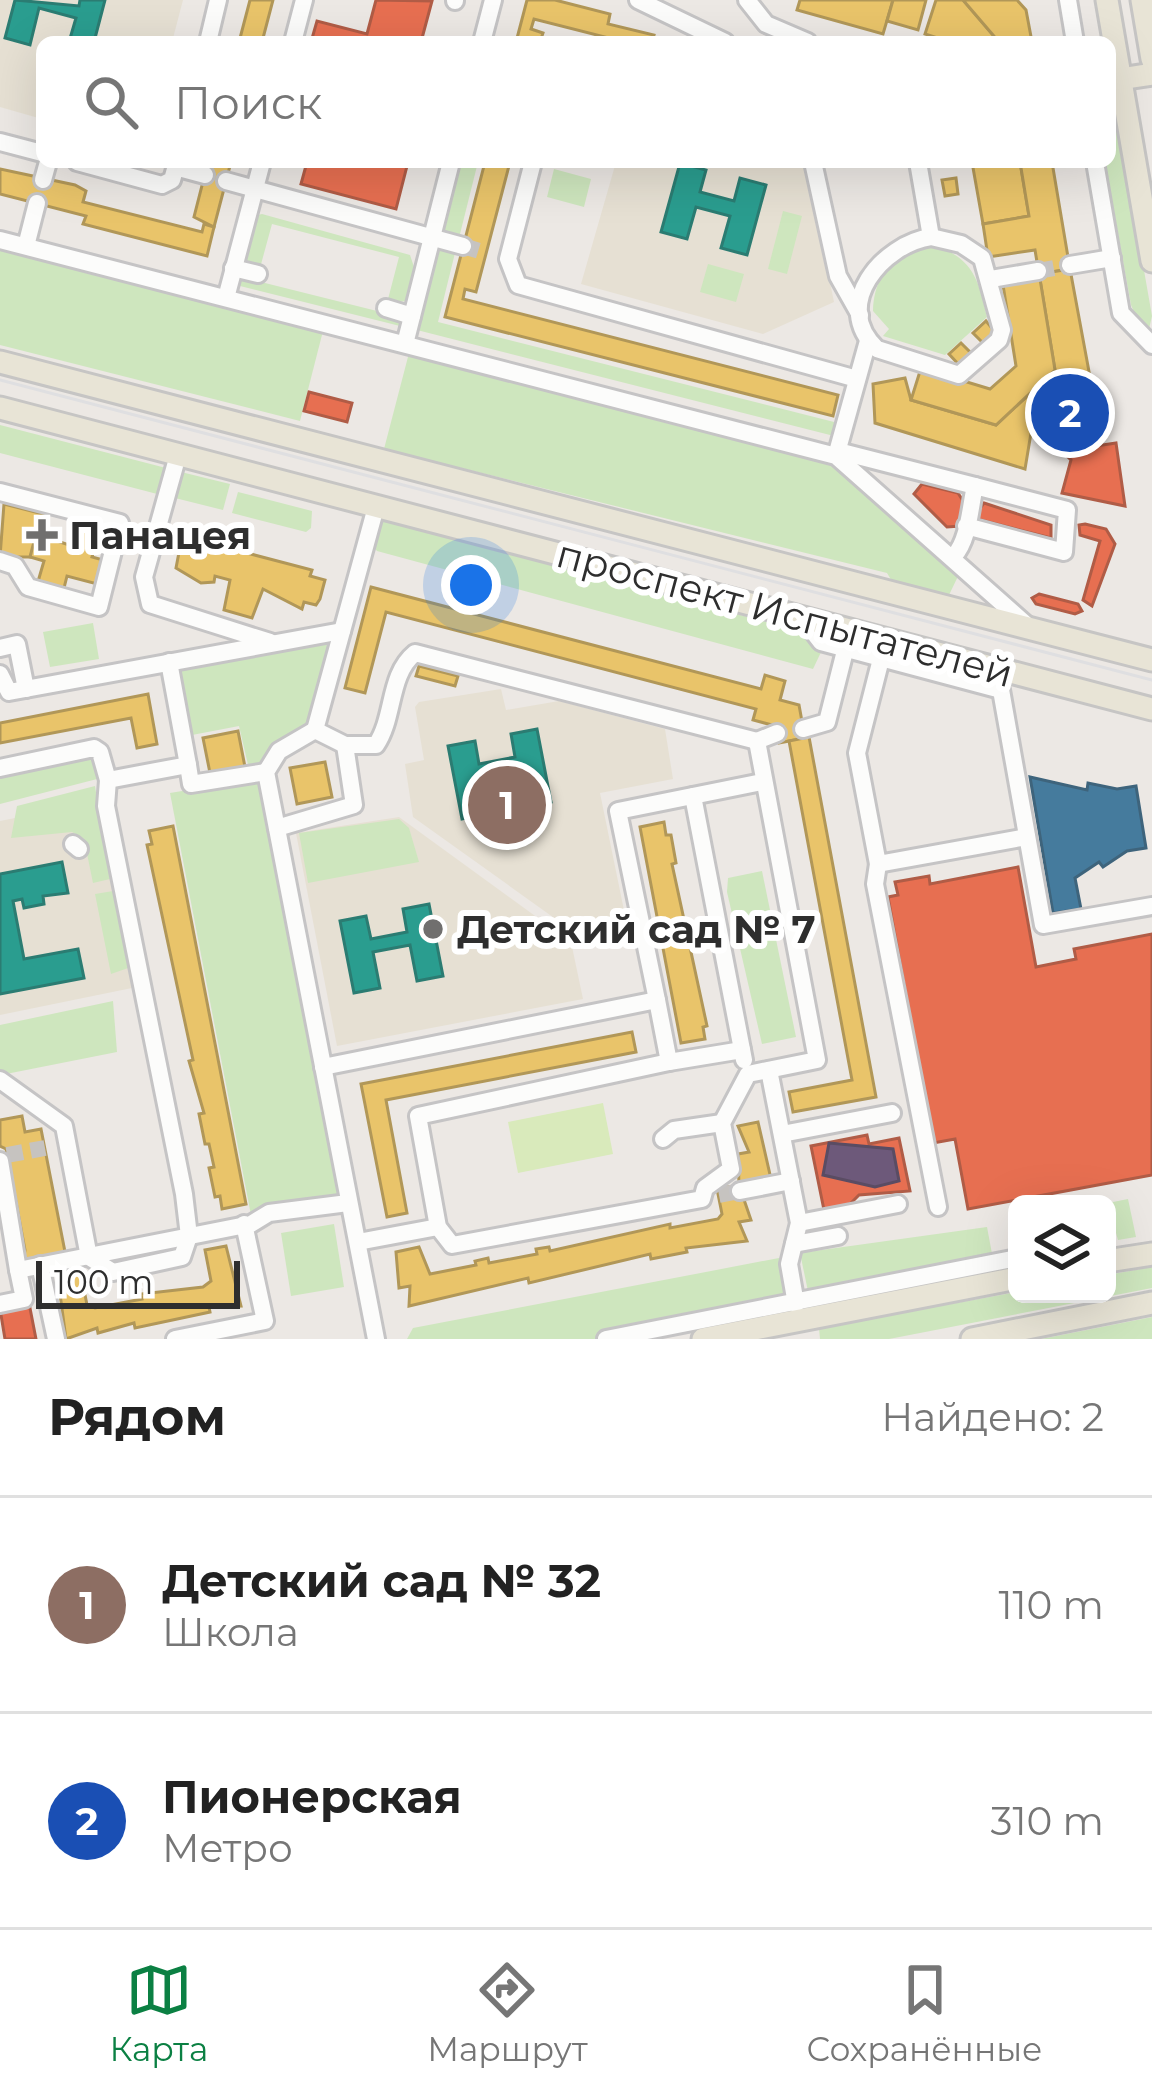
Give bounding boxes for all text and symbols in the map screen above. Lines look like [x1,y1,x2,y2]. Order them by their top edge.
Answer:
search box [36,36,1116,168]
icon: search [78,69,144,135]
text: Поиск [174,75,322,130]
pin: 2 [1031,368,1109,458]
place label: Панацея [69,511,251,559]
marker: Панацея [26,519,58,551]
street label: проспект Испытателей [552,529,1018,697]
your location [441,555,501,615]
pin: 1 [468,760,546,850]
place label: Детский сад № 7 [457,905,816,953]
marker: Детский сад № 7 [420,916,446,942]
map controls [1008,1195,1116,1303]
button: layers [1008,1195,1116,1303]
scale bar [36,1255,240,1308]
text: 100 m [54,1262,153,1302]
text: Рядом [48,1386,226,1448]
text: Найдено: 2 [881,1393,1104,1441]
text: Детский сад № 32 [162,1553,601,1608]
text: 1 [79,1581,95,1629]
text: 110 m [998,1581,1104,1629]
text: Школа [162,1608,299,1656]
text: Пионерская [162,1769,462,1824]
text: 2 [75,1797,99,1845]
text: 310 m [991,1797,1104,1845]
text: Метро [162,1824,293,1872]
tab: Карта [109,1957,208,2069]
tab: Маршрут [427,1957,588,2069]
tab: Сохранённые [807,1957,1042,2069]

